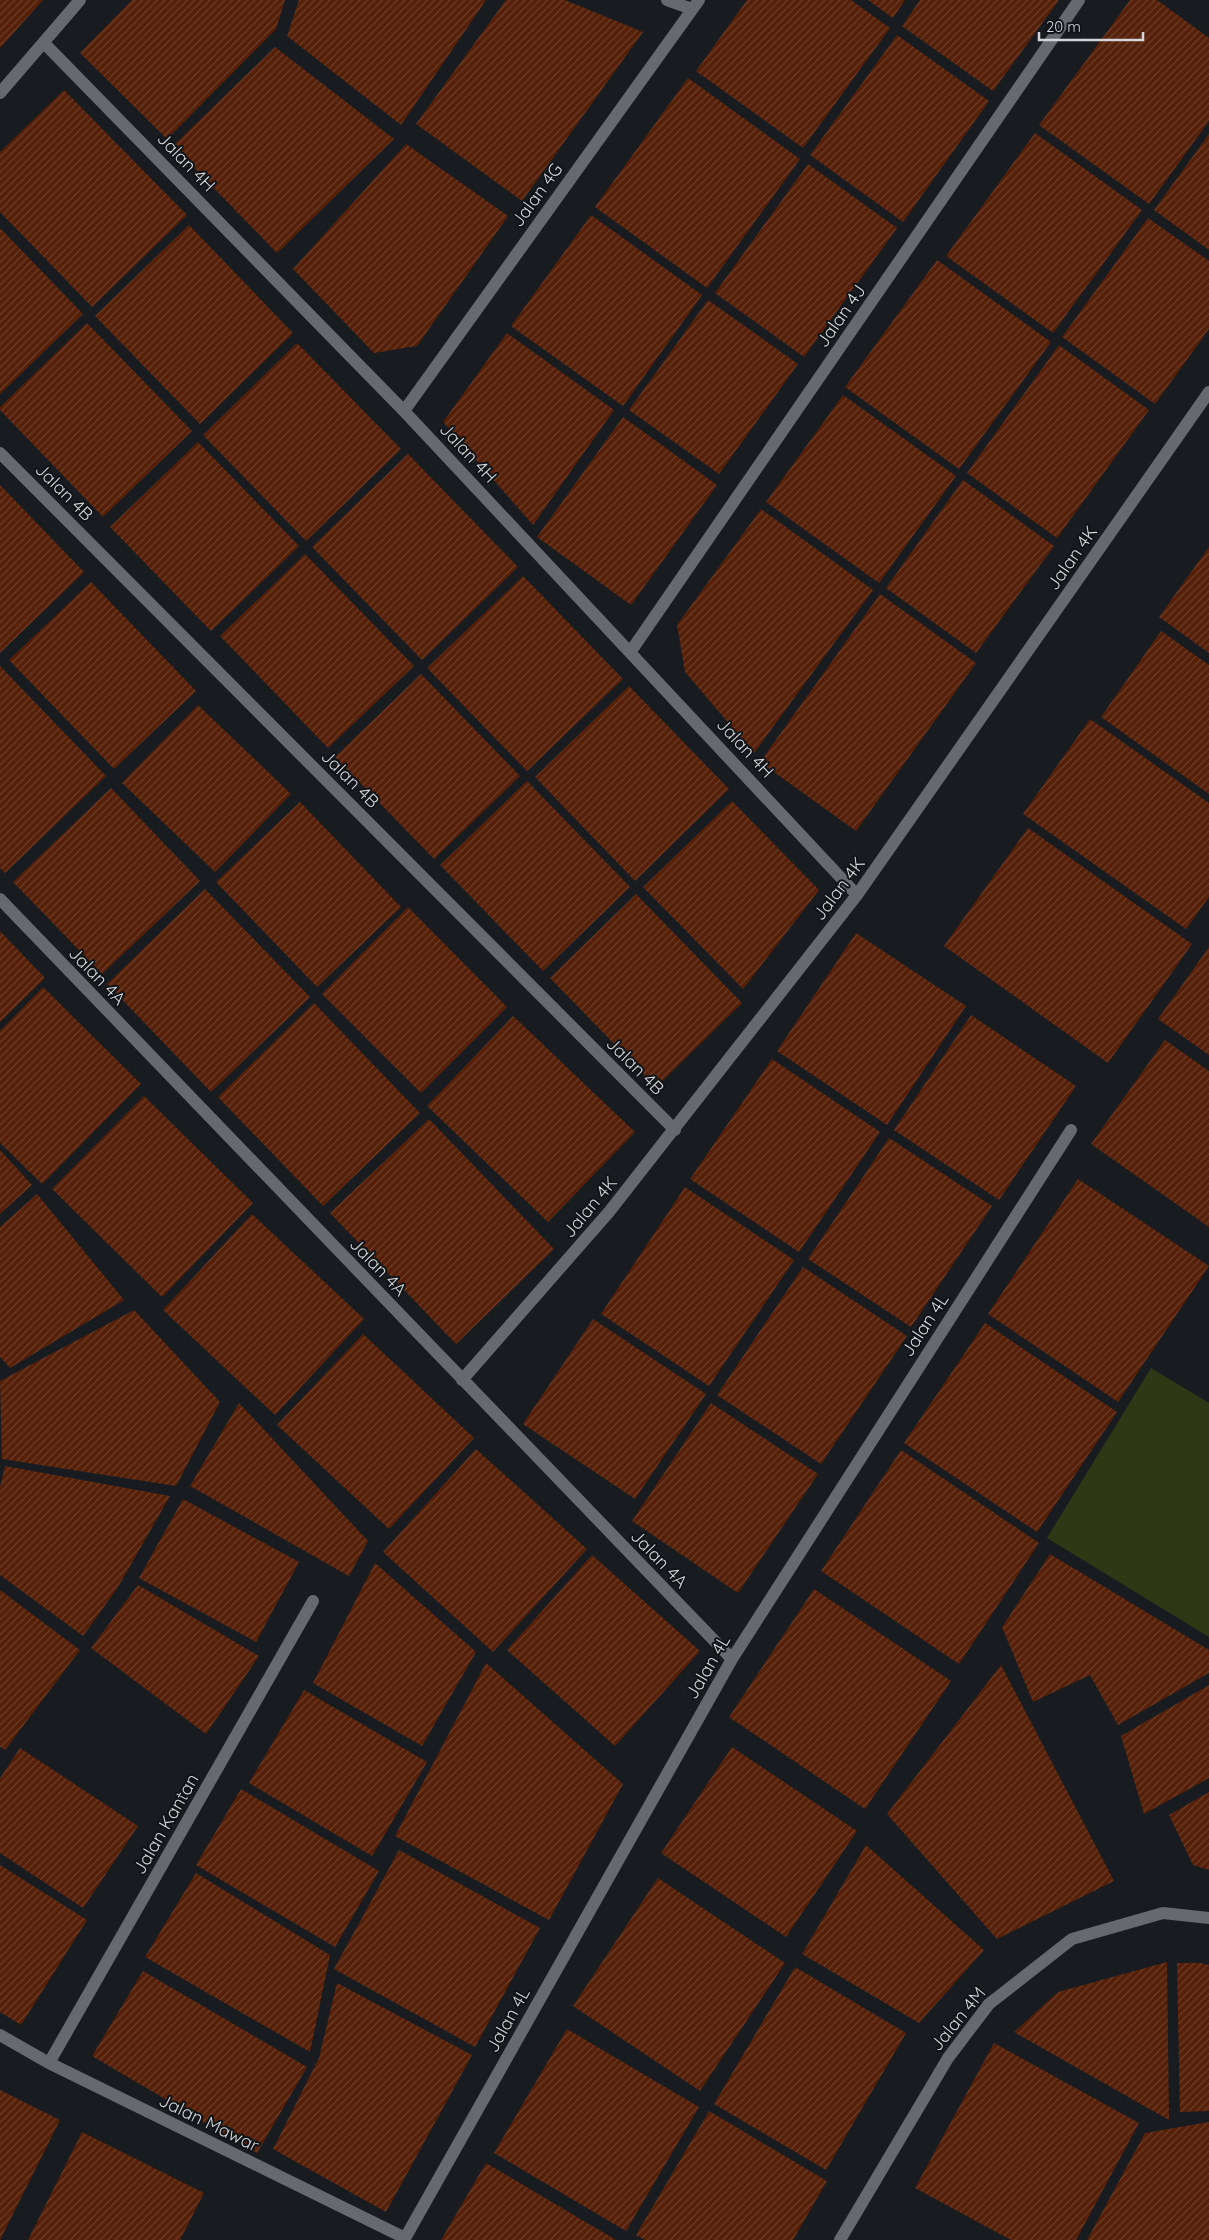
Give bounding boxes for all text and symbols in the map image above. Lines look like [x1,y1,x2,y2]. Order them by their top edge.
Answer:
scale bar [1039,10,1143,42]
text: 20 m [1046,17,1081,36]
street label: Jalan 4H [152,127,220,196]
street label: Jalan 4G [506,158,568,231]
street label: Jalan 4J [811,280,870,352]
street label: Jalan 4H [435,418,502,488]
street label: Jalan 4B [30,458,98,526]
street label: Jalan 4K [1041,521,1102,594]
street label: Jalan 4H [712,713,779,783]
street label: Jalan 4B [316,745,384,813]
street label: Jalan 4K [807,853,870,925]
street label: Jalan 4A [64,942,131,1010]
street label: Jalan 4B [601,1032,669,1100]
street label: Jalan 4K [557,1171,622,1242]
street label: Jalan 4A [345,1233,412,1301]
street label: Jalan 4L [896,1288,954,1361]
street label: Jalan 4A [626,1525,693,1593]
street label: Jalan 4L [680,1630,735,1703]
street label: Jalan Kantan [127,1769,204,1878]
street label: Jalan 4M [925,1982,990,2055]
street label: Jalan 4L [480,1983,535,2056]
street label: Jalan Mawar [155,2088,263,2157]

